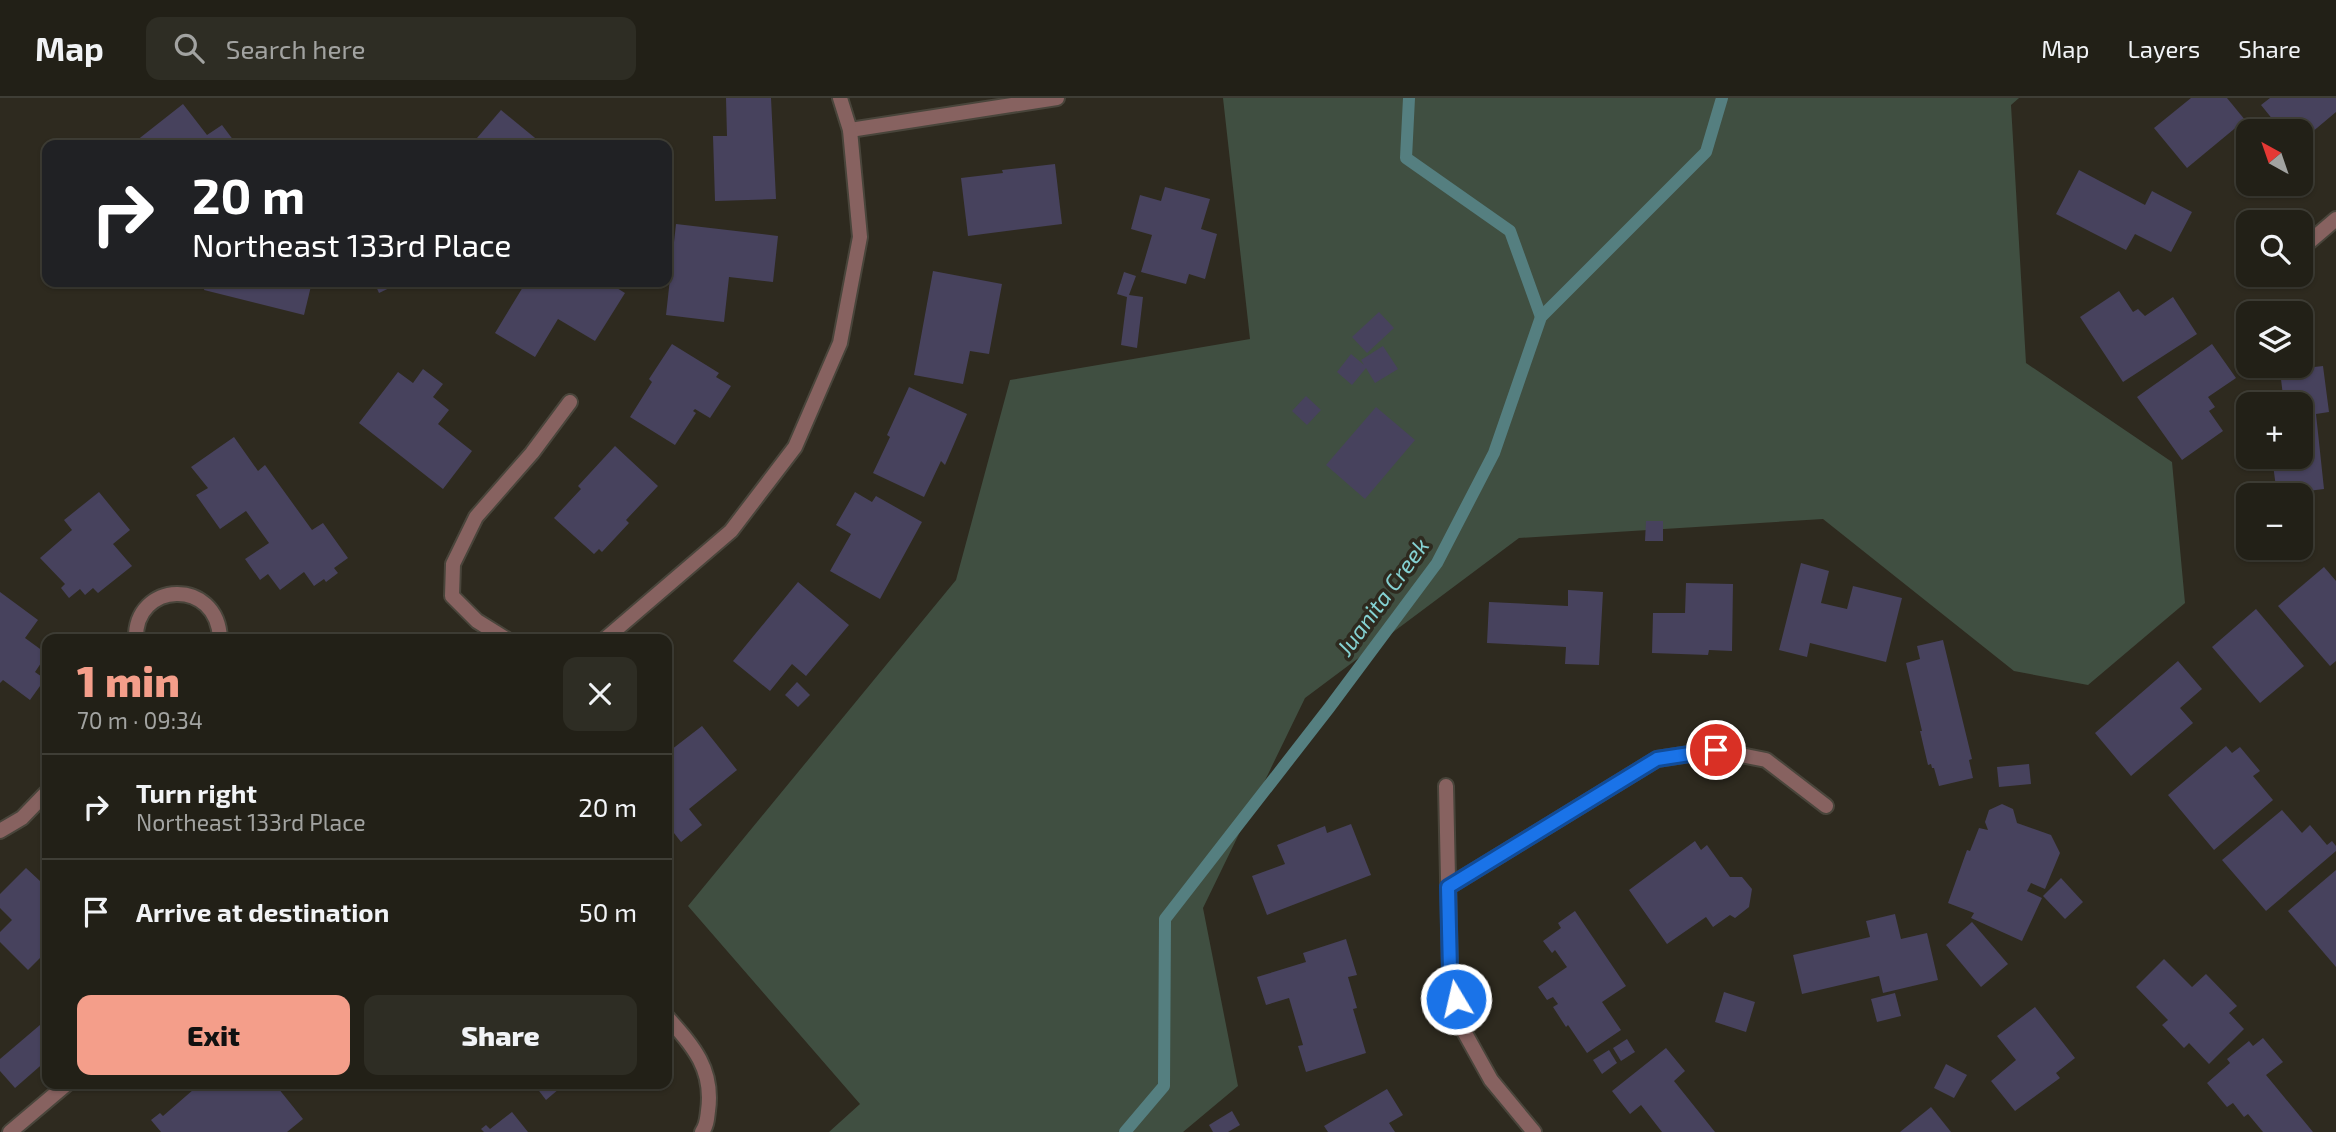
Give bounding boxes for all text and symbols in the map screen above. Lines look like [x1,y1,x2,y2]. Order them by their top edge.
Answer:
search box [146,17,636,80]
text: Map [35,28,104,68]
icon: search [170,29,208,67]
text: Search here [226,33,365,64]
text: Map [2041,34,2089,63]
text: Layers [2127,34,2200,63]
text: Share [2238,34,2301,63]
north arrow [2236,119,2314,196]
map controls [2236,119,2313,560]
text: 20 m [192,165,305,224]
icon: right [77,168,168,259]
button: search [2236,210,2313,287]
text: Northeast 133rd Place [192,225,512,263]
button: layers [2236,301,2313,378]
button: + [2236,392,2313,469]
button: − [2236,483,2313,560]
water label: Juanita Creek [1330,532,1434,662]
text: 1 min [77,655,180,705]
button: close [563,657,637,731]
text: 70 m · 09:34 [77,706,203,734]
pin [1686,720,1746,780]
icon: arrive [1697,731,1735,769]
text: Turn right [136,777,257,808]
icon: right [77,788,115,826]
text: 20 m [578,791,637,822]
text: Northeast 133rd Place [136,808,366,836]
icon: arrive [77,893,115,931]
text: Arrive at destination [136,896,389,927]
text: 50 m [579,896,637,927]
position arrow [1419,962,1493,1036]
button: Exit [77,995,350,1075]
button: Share [364,995,637,1075]

